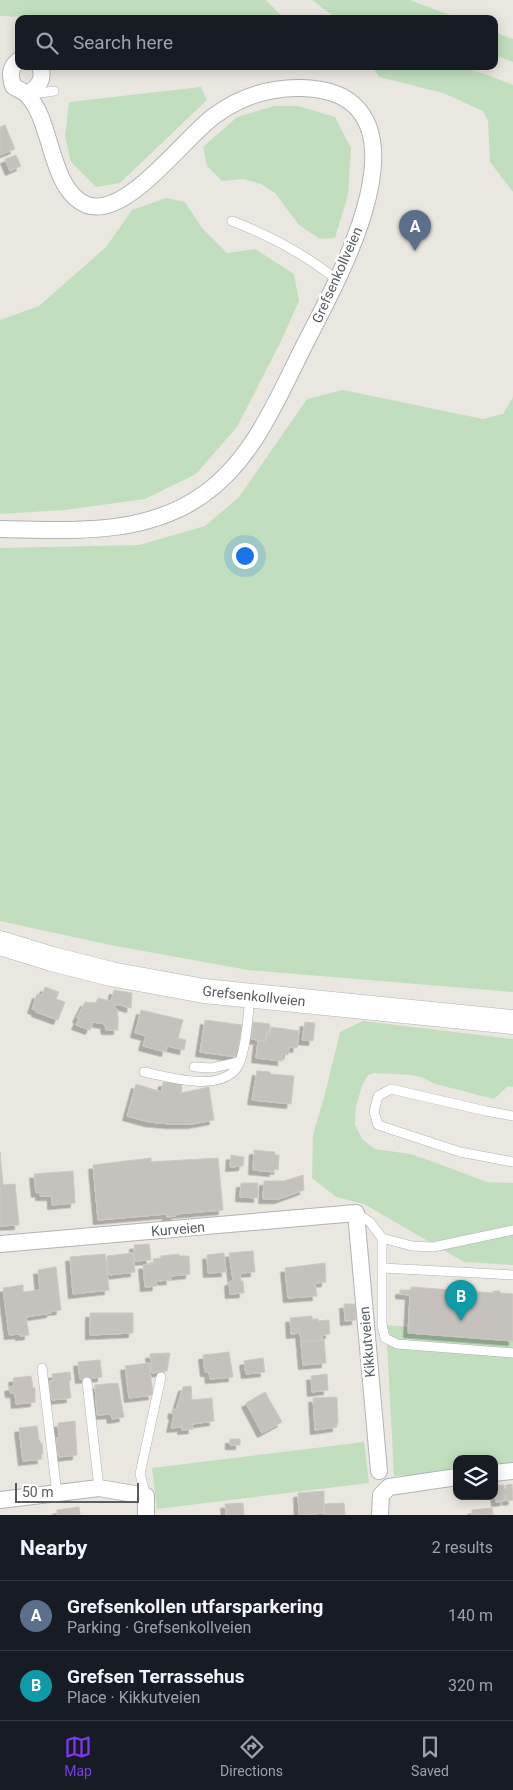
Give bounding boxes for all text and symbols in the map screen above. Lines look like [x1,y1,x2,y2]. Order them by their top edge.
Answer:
search box [15,15,498,70]
icon: search [33,29,61,57]
text: Search here [73,31,173,54]
pin: A [399,210,431,251]
street label: Grefsenkollveien [309,225,365,325]
your location [232,543,258,569]
street label: Grefsenkollveien [202,983,306,1009]
street label: Kurveien [150,1219,206,1239]
pin: B [445,1280,477,1321]
street label: Kikkutveien [356,1306,378,1378]
map controls [453,1455,498,1500]
button: layers [453,1455,498,1500]
scale bar [15,1480,139,1503]
text: 50 m [22,1484,54,1500]
text: Nearby [20,1536,87,1560]
text: 2 results [432,1538,493,1557]
text: Grefsenkollen utfarsparkering [67,1595,323,1618]
text: A [31,1606,41,1625]
text: 140 m [448,1606,493,1625]
text: Parking · Grefsenkollveien [67,1618,251,1637]
text: Grefsen Terrassehus [67,1665,244,1688]
text: B [31,1676,41,1695]
text: 320 m [448,1676,493,1695]
text: Place · Kikkutveien [67,1688,200,1707]
tab: Map [64,1733,92,1779]
tab: Directions [220,1733,283,1779]
tab: Saved [411,1733,449,1779]

